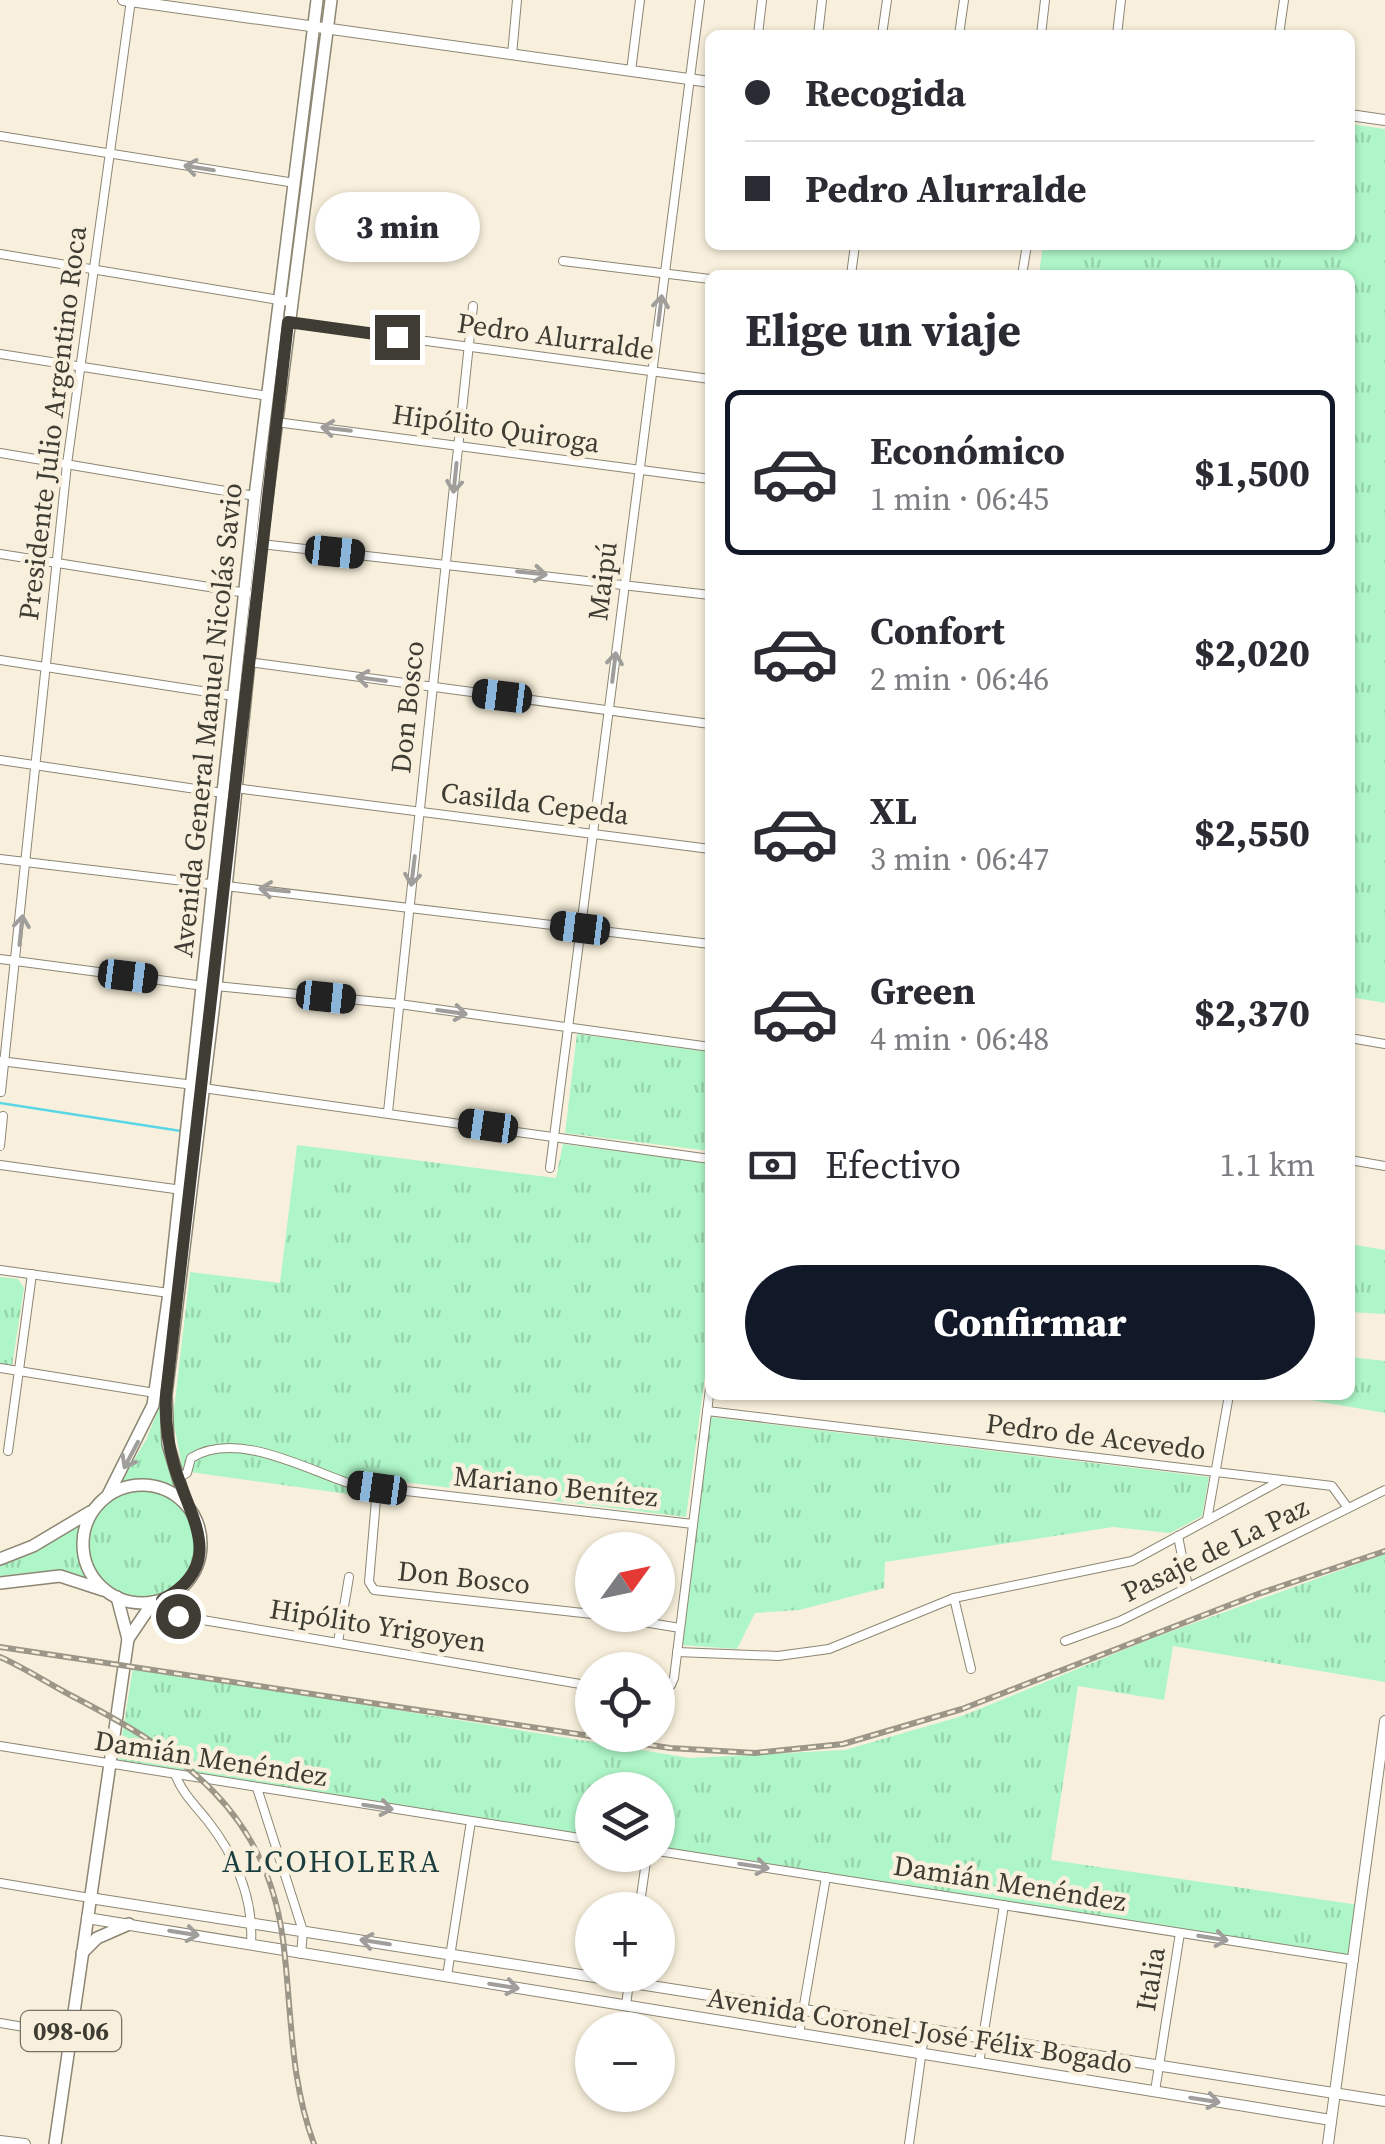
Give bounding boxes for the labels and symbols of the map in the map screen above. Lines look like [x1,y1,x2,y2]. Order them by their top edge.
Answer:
one-way arrow [183,158,215,176]
callout: 3 min [314,192,480,262]
street label: Presidente Julio Argentino Roca [9,223,95,622]
one-way arrow [651,295,670,327]
street label: Pedro Alurralde [455,303,657,369]
route end [375,315,420,360]
street label: Hipólito Quiroga [390,395,603,461]
one-way arrow [320,419,352,438]
one-way arrow [445,461,464,494]
street label: Avenida General Manuel Nicolás Savio [163,481,251,959]
car [304,534,366,570]
street label: Maipú [578,539,626,623]
one-way arrow [515,564,548,583]
street label: Don Bosco [381,639,433,775]
one-way arrow [605,652,624,684]
one-way arrow [355,669,387,687]
car [470,677,534,715]
street label: Casilda Cepeda [439,773,632,833]
one-way arrow [403,854,422,886]
one-way arrow [259,880,291,899]
car [548,909,612,947]
one-way arrow [11,914,30,947]
car [96,957,160,995]
car [295,979,357,1015]
one-way arrow [435,1003,467,1021]
car [456,1107,520,1145]
street label: Pedro de Acevedo [984,1404,1208,1468]
one-way arrow [120,1439,140,1469]
street label: Mariano Benítez [452,1456,660,1516]
car [345,1469,409,1507]
street label: Pasaje de La Paz [1115,1487,1315,1611]
north arrow [575,1532,675,1632]
street label: Don Bosco [396,1551,532,1603]
street label: Hipólito Yrigoyen [267,1589,489,1661]
route start [156,1594,201,1639]
street label: Damián Menéndez [92,1721,330,1795]
one-way arrow [361,1798,394,1817]
district label: ALCOHOLERA [222,1841,442,1882]
street label: Damián Menéndez [891,1846,1129,1920]
one-way arrow [737,1857,770,1876]
one-way arrow [167,1925,199,1943]
one-way arrow [1196,1929,1229,1948]
one-way arrow [359,1933,391,1951]
street label: Italia [1126,1943,1174,2014]
one-way arrow [488,1977,520,1995]
street label: Avenida Coronel José Félix Bogado [705,1978,1135,2082]
road number: 098-06 [21,2011,121,2051]
one-way arrow [1188,2091,1221,2109]

